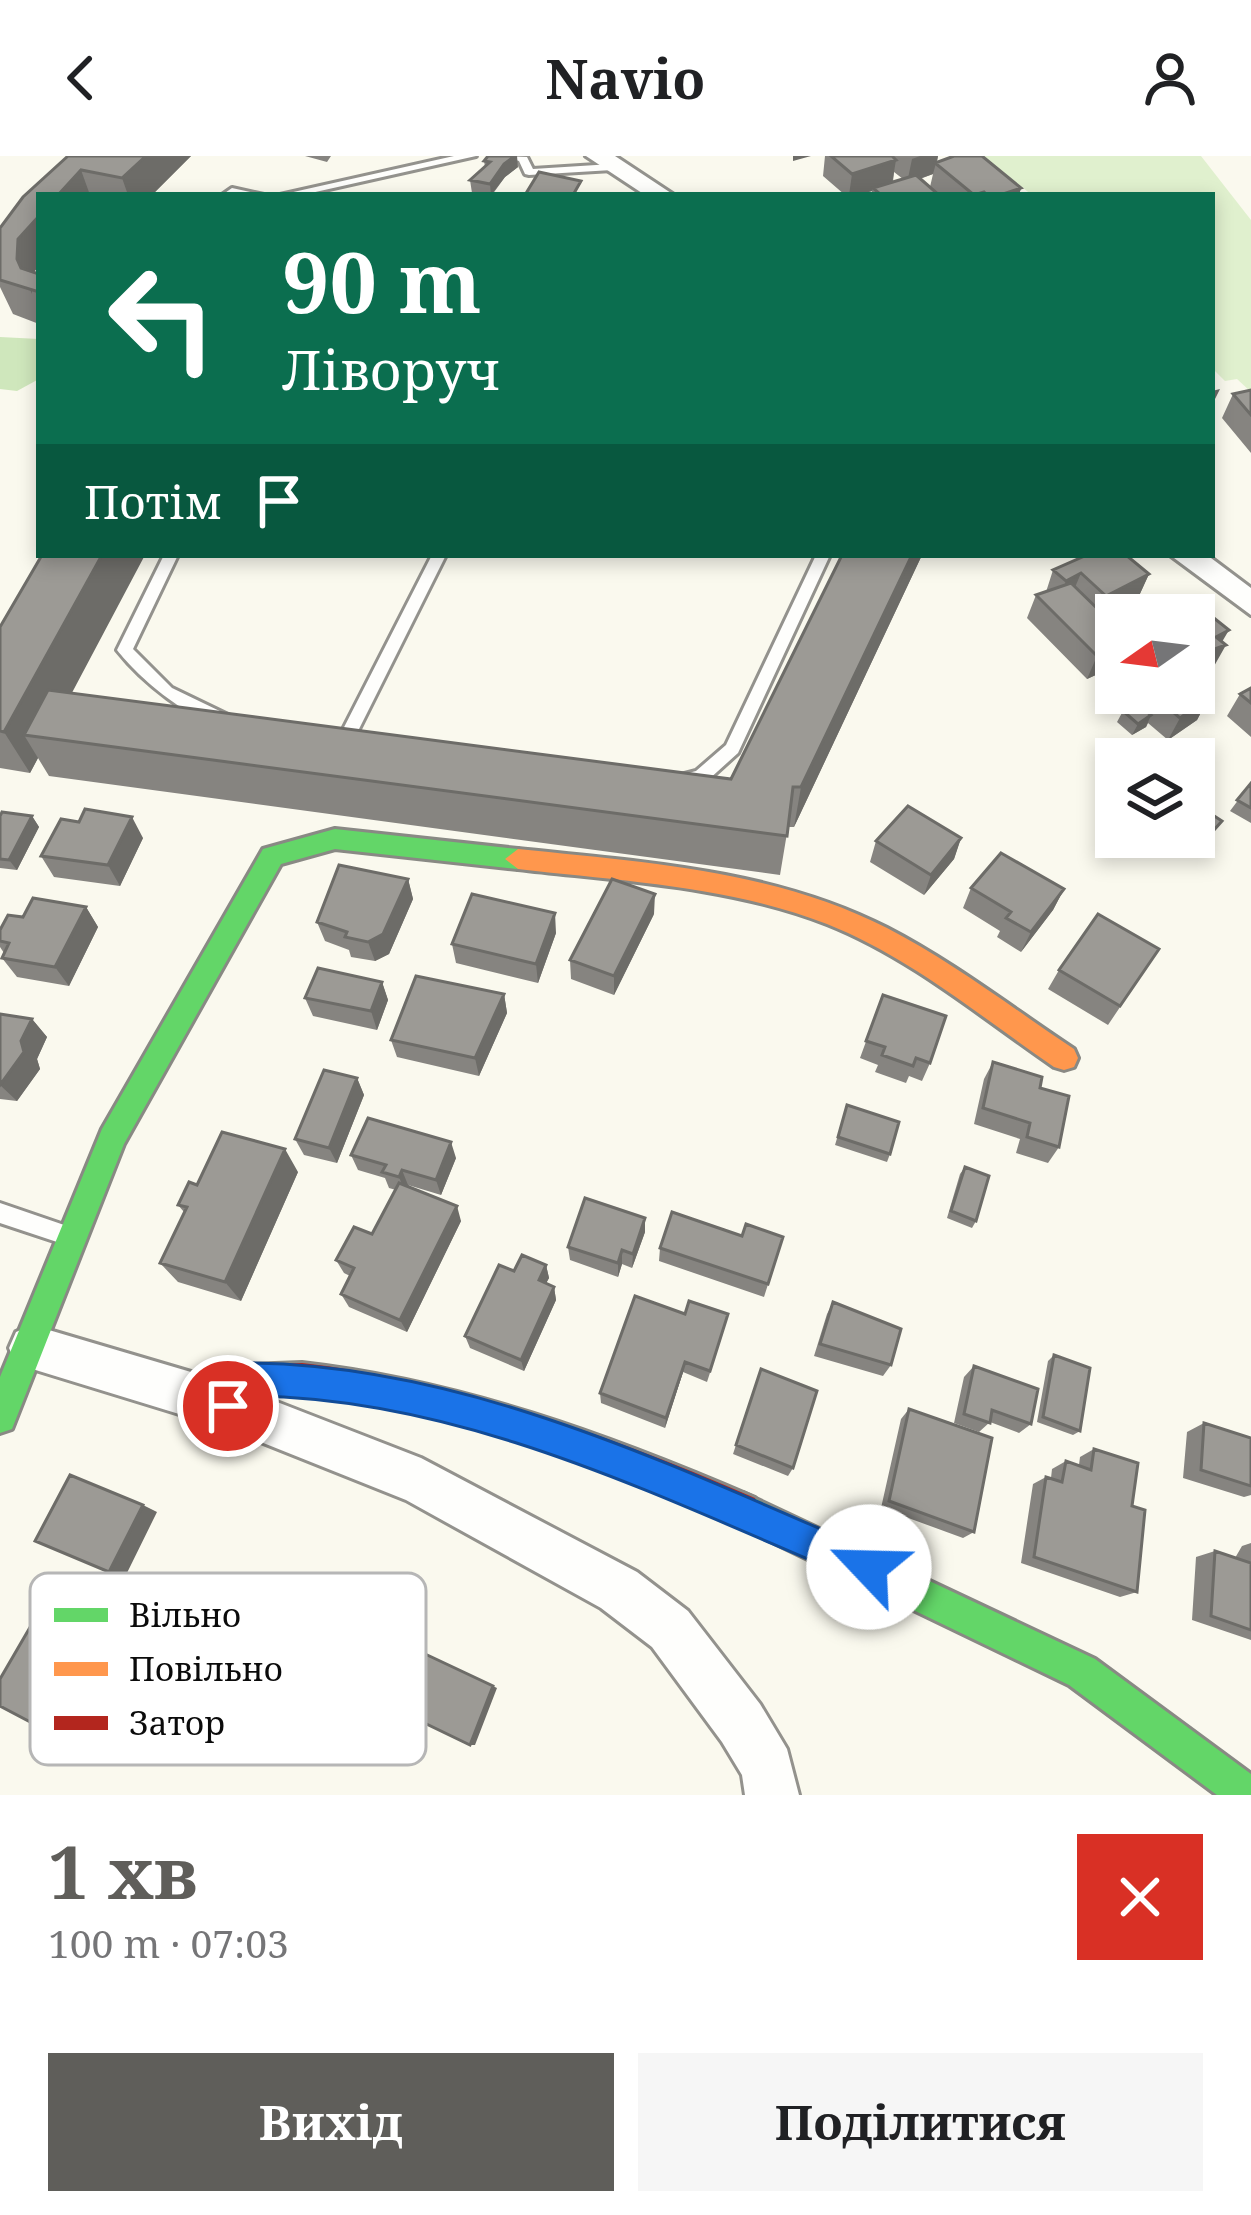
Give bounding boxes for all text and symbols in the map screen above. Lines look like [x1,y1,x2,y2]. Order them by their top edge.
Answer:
text: Navio [546,41,705,115]
icon: back [48,45,114,111]
icon: person [1137,45,1203,111]
text: 90 m [282,223,482,338]
icon: left [84,240,240,396]
text: Ліворуч [282,332,500,406]
icon: arrive [246,468,312,534]
text: Потім [84,471,222,532]
north arrow [1095,594,1215,714]
map controls [1095,594,1215,858]
button: layers [1095,738,1215,858]
pin [177,1355,279,1457]
icon: arrive [195,1373,261,1439]
position arrow [806,1504,932,1630]
legend [30,1573,426,1765]
text: Вільно [129,1592,241,1637]
text: Повільно [129,1646,283,1691]
text: Затор [129,1700,225,1745]
text: 1 хв [48,1822,198,1920]
button: close [1077,1834,1203,1960]
text: 100 m · 07:03 [48,1916,289,1969]
button: Вихід [48,2053,614,2191]
button: Поділитися [638,2053,1203,2191]

